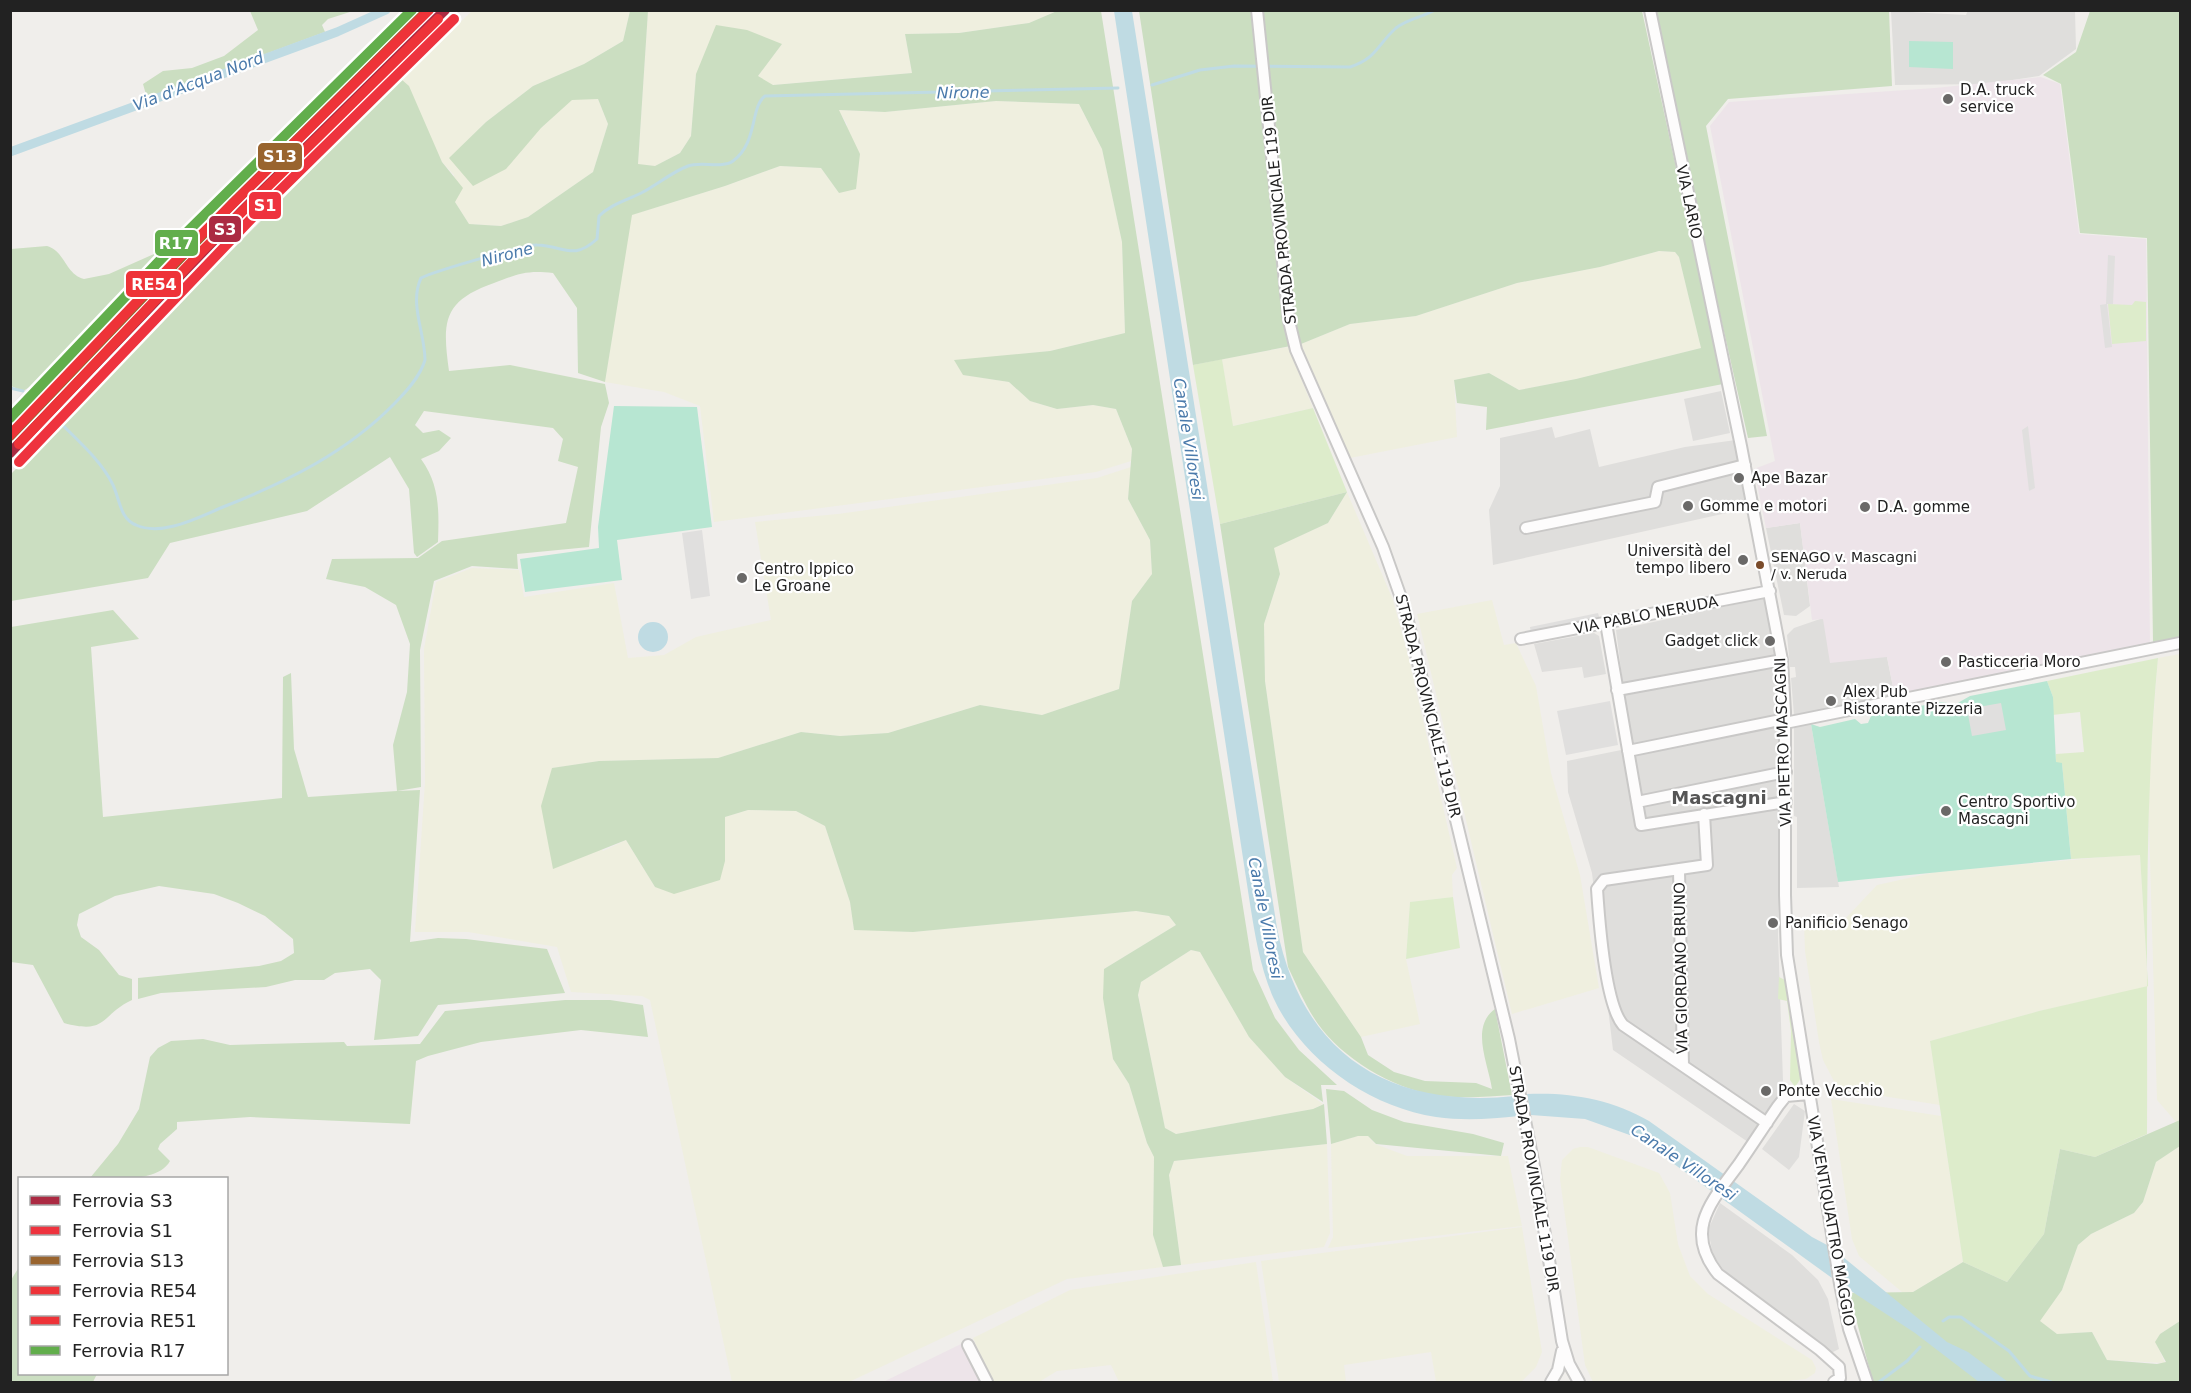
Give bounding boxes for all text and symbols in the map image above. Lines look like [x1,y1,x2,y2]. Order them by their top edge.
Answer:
water label: Via d'Acqua Nord [130,48,267,115]
place label: D.A. truck service [1960,81,2035,116]
water label: Nirone [936,83,990,102]
marker: D.A. truck service [1941,92,1955,106]
street label: STRADA PROVINCIALE 119 DIR [1258,95,1300,325]
line badge: S13 [257,142,303,171]
text: S13 [263,147,297,166]
street label: VIA LARIO [1672,163,1706,241]
line badge: S1 [248,191,282,220]
text: S1 [254,196,276,215]
line badge: S3 [208,215,242,243]
text: S3 [214,220,236,239]
line badge: R17 [154,229,199,257]
text: R17 [159,234,193,253]
water label: Nirone [479,238,535,270]
line badge: RE54 [125,270,182,298]
text: RE54 [131,275,177,294]
water label: Canale Villoresi [1169,377,1208,502]
place label: Ape Bazar [1751,469,1828,487]
marker: Ape Bazar [1732,471,1746,485]
place label: Gomme e motori [1700,497,1827,515]
place label: D.A. gomme [1877,498,1970,516]
marker: Gomme e motori [1681,499,1695,513]
marker: D.A. gomme [1858,500,1872,514]
place label: Università del tempo libero [1627,542,1731,577]
place label: SENAGO v. Mascagni / v. Neruda [1771,549,1917,582]
marker: Università del tempo libero [1736,553,1750,567]
marker: SENAGO v. Mascagni / v. Neruda [1754,559,1766,571]
place label: Centro Ippico Le Groane [754,560,854,595]
marker: Centro Ippico Le Groane [735,571,749,585]
street label: STRADA PROVINCIALE 119 DIR [1391,592,1465,820]
street label: VIA PABLO NERUDA [1572,592,1720,638]
place label: Gadget click [1665,632,1758,650]
marker: Gadget click [1763,634,1777,648]
place label: Pasticceria Moro [1958,653,2081,671]
marker: Pasticceria Moro [1939,655,1953,669]
street label: VIA PIETRO MASCAGNI [1771,657,1795,827]
place label: Alex Pub Ristorante Pizzeria [1843,683,1983,718]
marker: Alex Pub Ristorante Pizzeria [1824,694,1838,708]
district label: Mascagni [1671,787,1767,808]
place label: Centro Sportivo Mascagni [1958,793,2075,828]
marker: Centro Sportivo Mascagni [1939,804,1953,818]
water label: Canale Villoresi [1244,856,1287,981]
street label: VIA GIORDANO BRUNO [1670,882,1692,1054]
place label: Panificio Senago [1785,914,1908,932]
marker: Panificio Senago [1766,916,1780,930]
street label: STRADA PROVINCIALE 119 DIR [1505,1064,1563,1294]
place label: Ponte Vecchio [1778,1082,1883,1100]
marker: Ponte Vecchio [1759,1084,1773,1098]
street label: VIA VENTIQUATTRO MAGGIO [1804,1114,1858,1328]
water label: Canale Villoresi [1627,1120,1741,1205]
legend [18,1177,228,1375]
text: Ferrovia S3 [72,1190,173,1211]
text: Ferrovia S1 [72,1220,173,1241]
text: Ferrovia S13 [72,1250,184,1271]
text: Ferrovia RE54 [72,1280,197,1301]
text: Ferrovia RE51 [72,1310,197,1331]
text: Ferrovia R17 [72,1340,185,1361]

